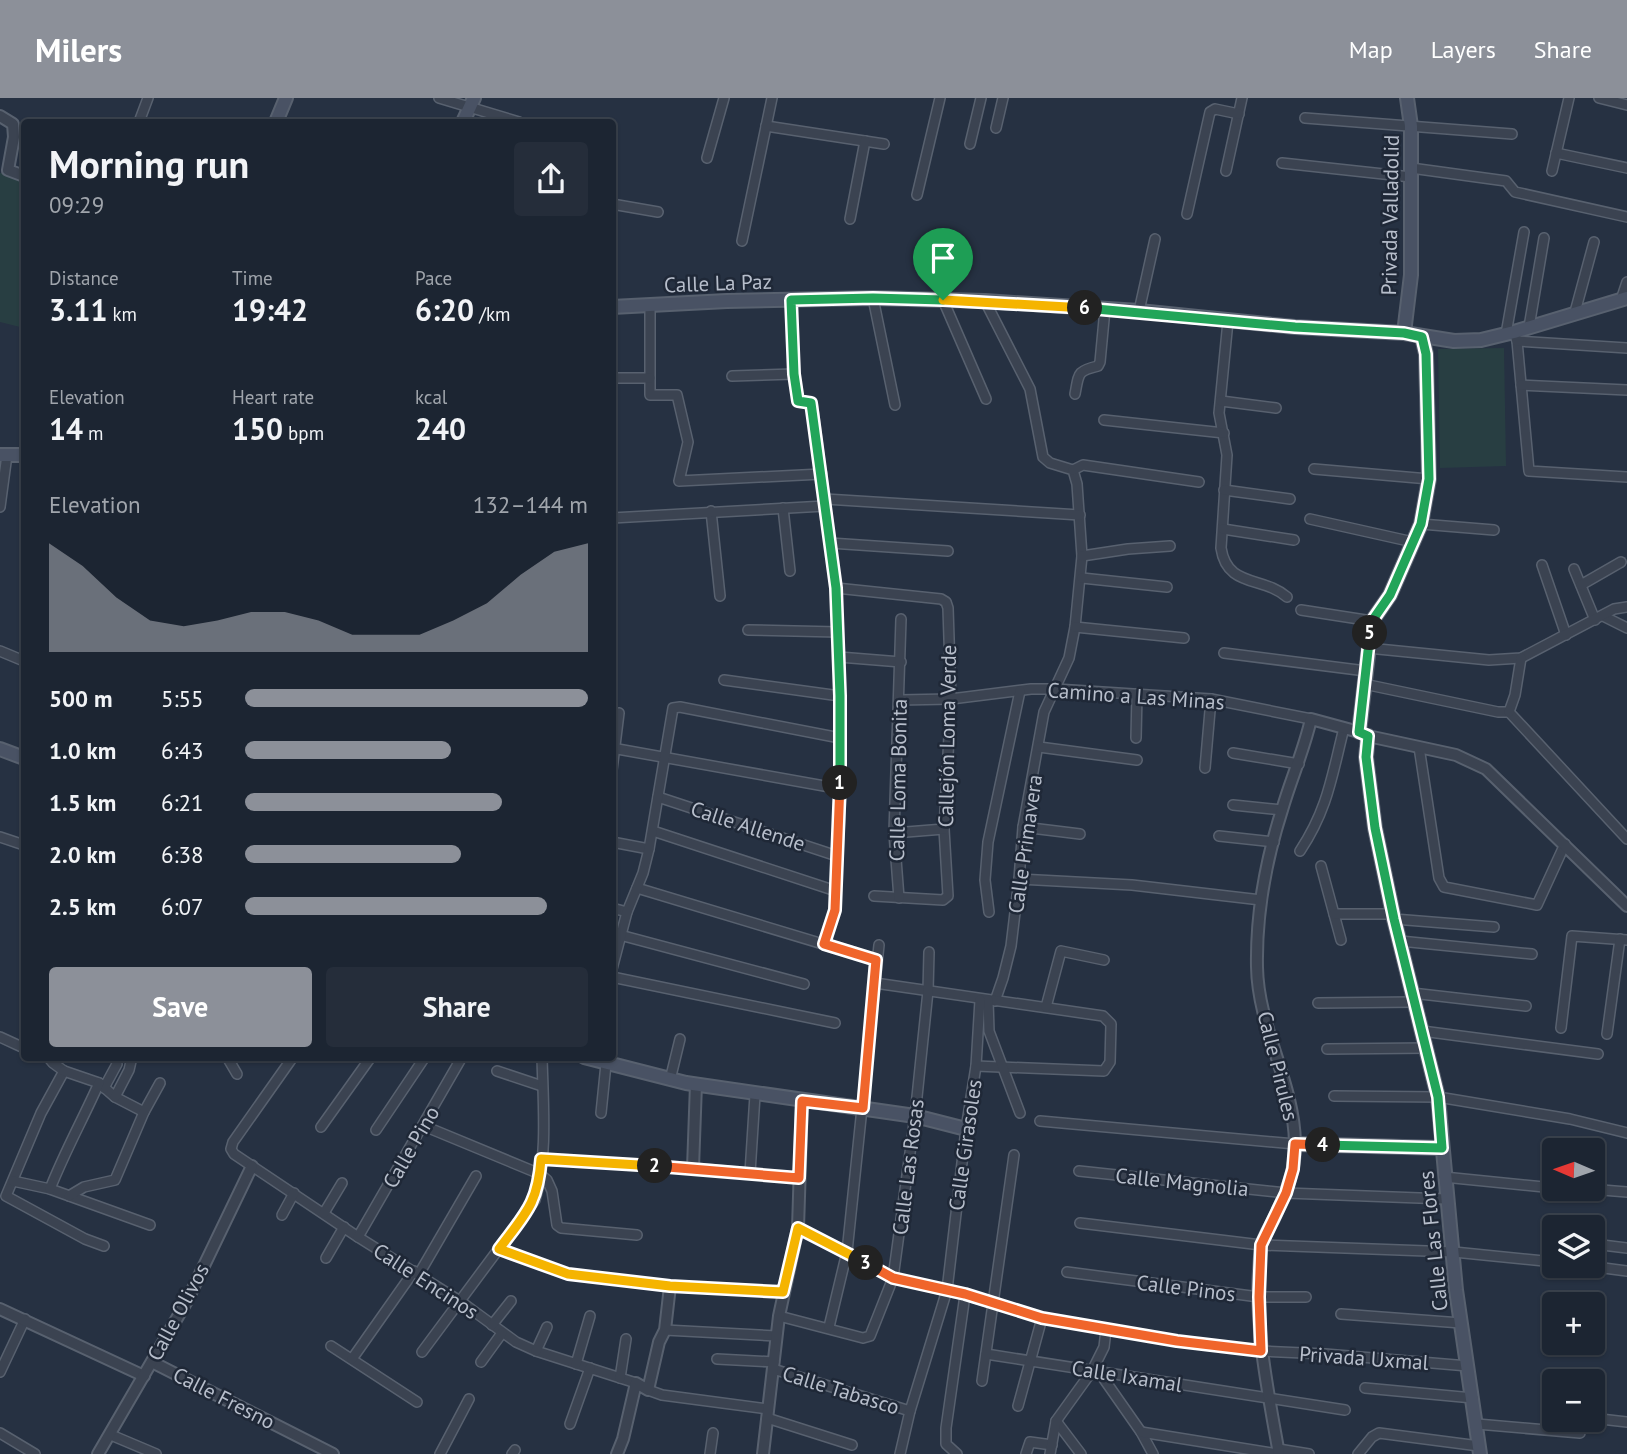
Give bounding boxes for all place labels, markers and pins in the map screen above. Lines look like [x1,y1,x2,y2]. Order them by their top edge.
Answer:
pin [913,228,973,300]
pin: 6 [1068,290,1102,326]
pin: 5 [1352,616,1388,650]
pin: 1 [822,766,858,800]
pin: 4 [1306,1128,1340,1162]
pin: 2 [638,1148,672,1184]
pin: 3 [848,1246,884,1280]

